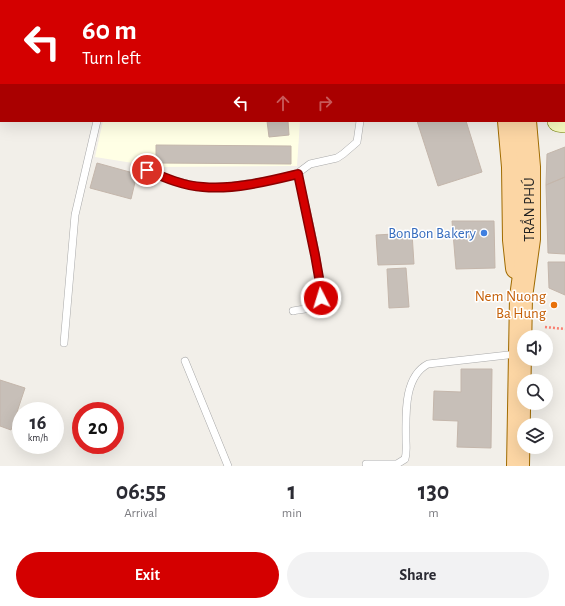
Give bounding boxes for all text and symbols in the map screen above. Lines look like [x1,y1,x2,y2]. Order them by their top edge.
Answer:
icon: left [16,16,68,68]
text: 60 m [82,17,137,45]
text: Turn left [82,50,141,68]
icon: left [230,92,252,114]
icon: ahead [272,92,294,114]
icon: right [314,92,336,114]
pin [130,153,164,187]
icon: arrive [136,159,158,181]
street label: TRẦN PHÚ [519,177,537,242]
place label: BonBon Bakery [388,226,477,241]
marker: BonBon Bakery [479,228,489,238]
position arrow [300,277,342,319]
place label: Nem Nuong Ba Hung [475,289,547,321]
marker: Nem Nuong Ba Hung [549,300,559,310]
map controls [517,330,553,454]
button: sound [517,330,553,366]
button: search [517,374,553,410]
speed limit sign: 20 [72,402,124,454]
text: 16 [30,413,46,433]
button: layers [517,418,553,454]
text: km/h [28,433,48,443]
text: 06:55 [116,480,166,504]
text: 1 [288,480,296,504]
text: 130 [418,480,449,504]
text: Arrival [124,507,158,520]
text: min [282,507,302,520]
text: m [428,507,439,520]
button: Exit [16,552,279,598]
button: Share [287,552,549,598]

